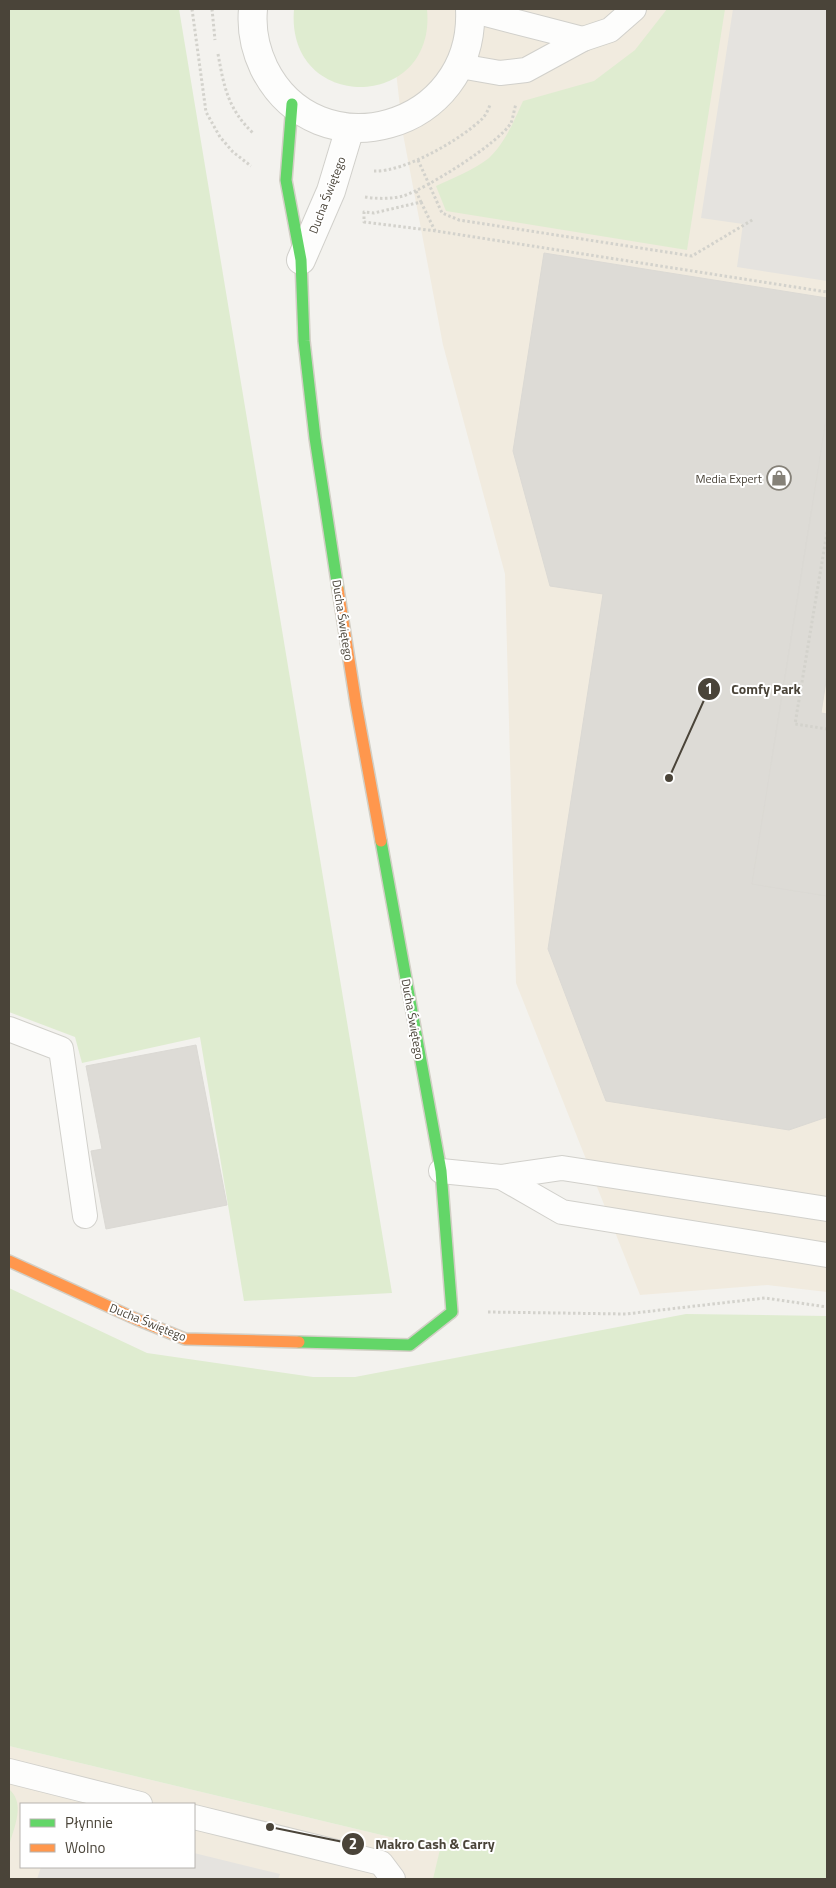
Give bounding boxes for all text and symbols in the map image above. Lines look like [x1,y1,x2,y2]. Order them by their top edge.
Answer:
street label: Ducha Świętego [304,154,350,236]
shop icon: Media Expert [766,465,792,491]
place label: Media Expert [695,469,763,488]
street label: Ducha Świętego [327,578,359,662]
callout: Comfy Park [697,674,811,703]
text: 1 [705,677,713,700]
text: Comfy Park [731,678,802,699]
street label: Ducha Świętego [397,977,429,1061]
street label: Ducha Świętego [107,1298,189,1346]
legend [20,1803,195,1868]
text: Płynnie [65,1811,113,1834]
callout: Makro Cash & Carry [340,1830,505,1859]
text: 2 [349,1832,357,1855]
text: Makro Cash & Carry [375,1833,495,1854]
text: Wolno [65,1836,105,1859]

